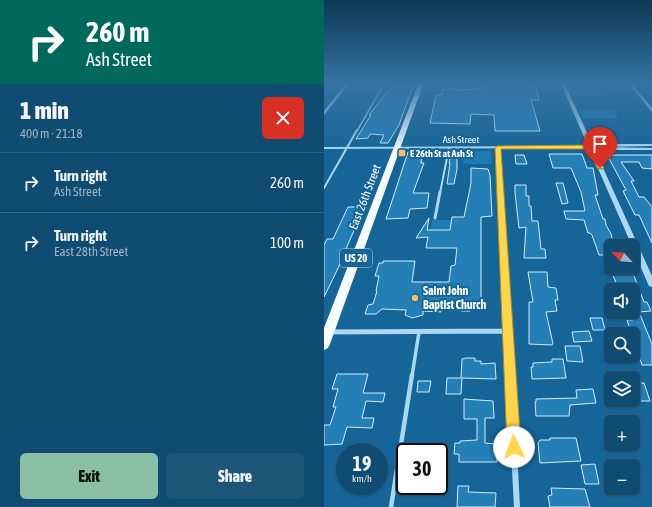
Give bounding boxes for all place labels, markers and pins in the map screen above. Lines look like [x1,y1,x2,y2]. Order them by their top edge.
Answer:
pin [583,127,617,168]
marker: E 26th St at Ash St [397,148,407,158]
place label: E 26th St at Ash St [410,148,473,159]
place label: Saint John Baptist Church [423,284,487,312]
marker: Saint John Baptist Church [410,293,420,303]

